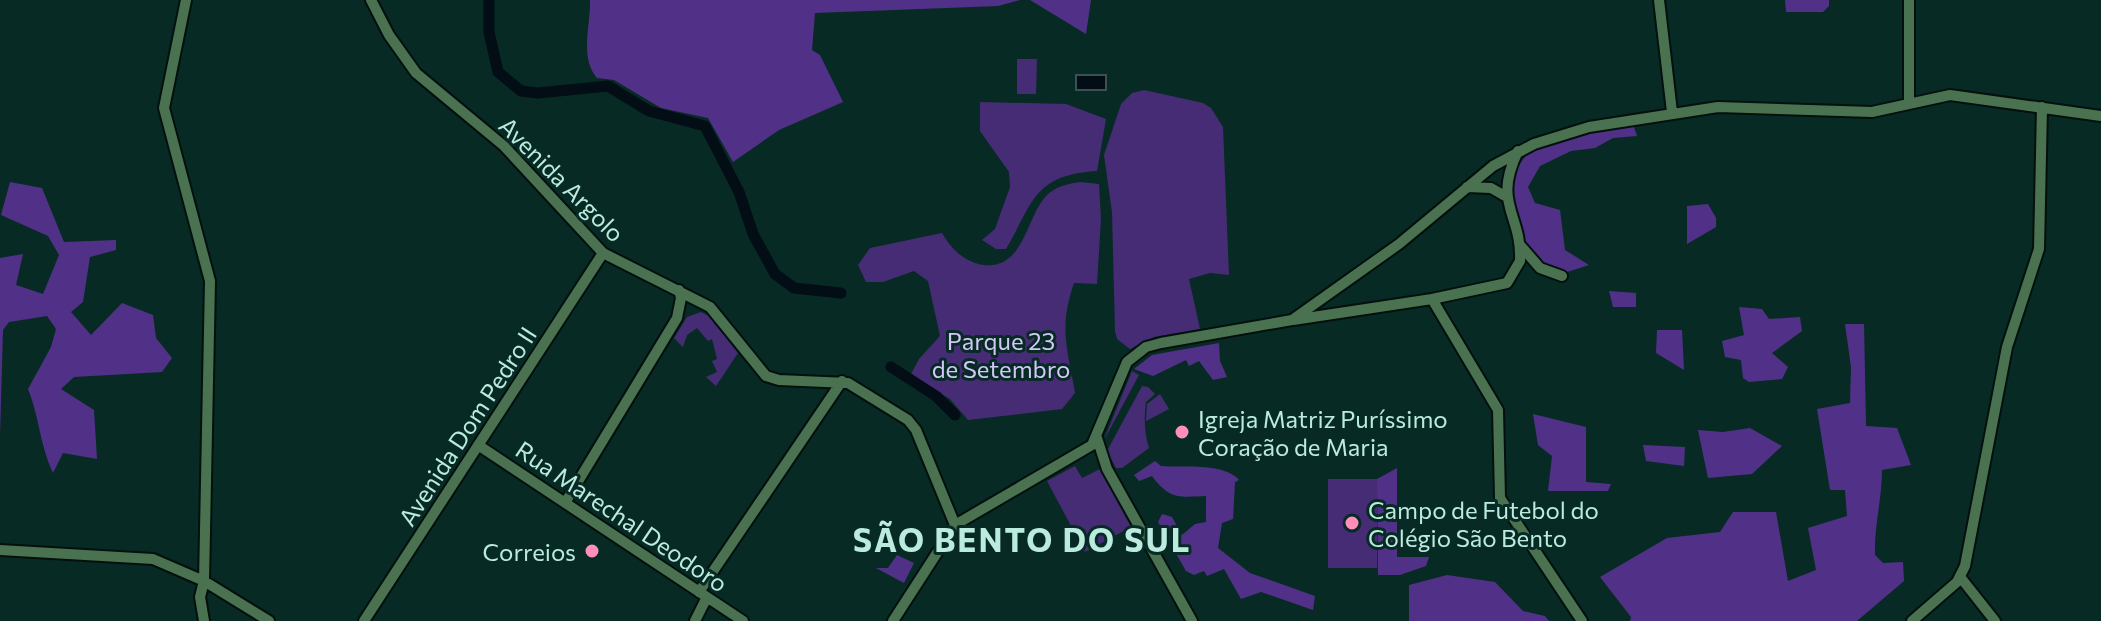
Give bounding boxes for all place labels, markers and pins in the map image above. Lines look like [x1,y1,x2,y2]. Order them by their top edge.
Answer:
place label: Igreja Matriz Puríssimo Coração de Maria [1198,404,1448,461]
marker: Igreja Matriz Puríssimo Coração de Maria [1173,423,1191,441]
place label: Campo de Futebol do Colégio São Bento [1368,495,1599,552]
marker: Campo de Futebol do Colégio São Bento [1343,514,1361,532]
place label: Correios [483,537,576,566]
marker: Correios [583,542,601,560]

